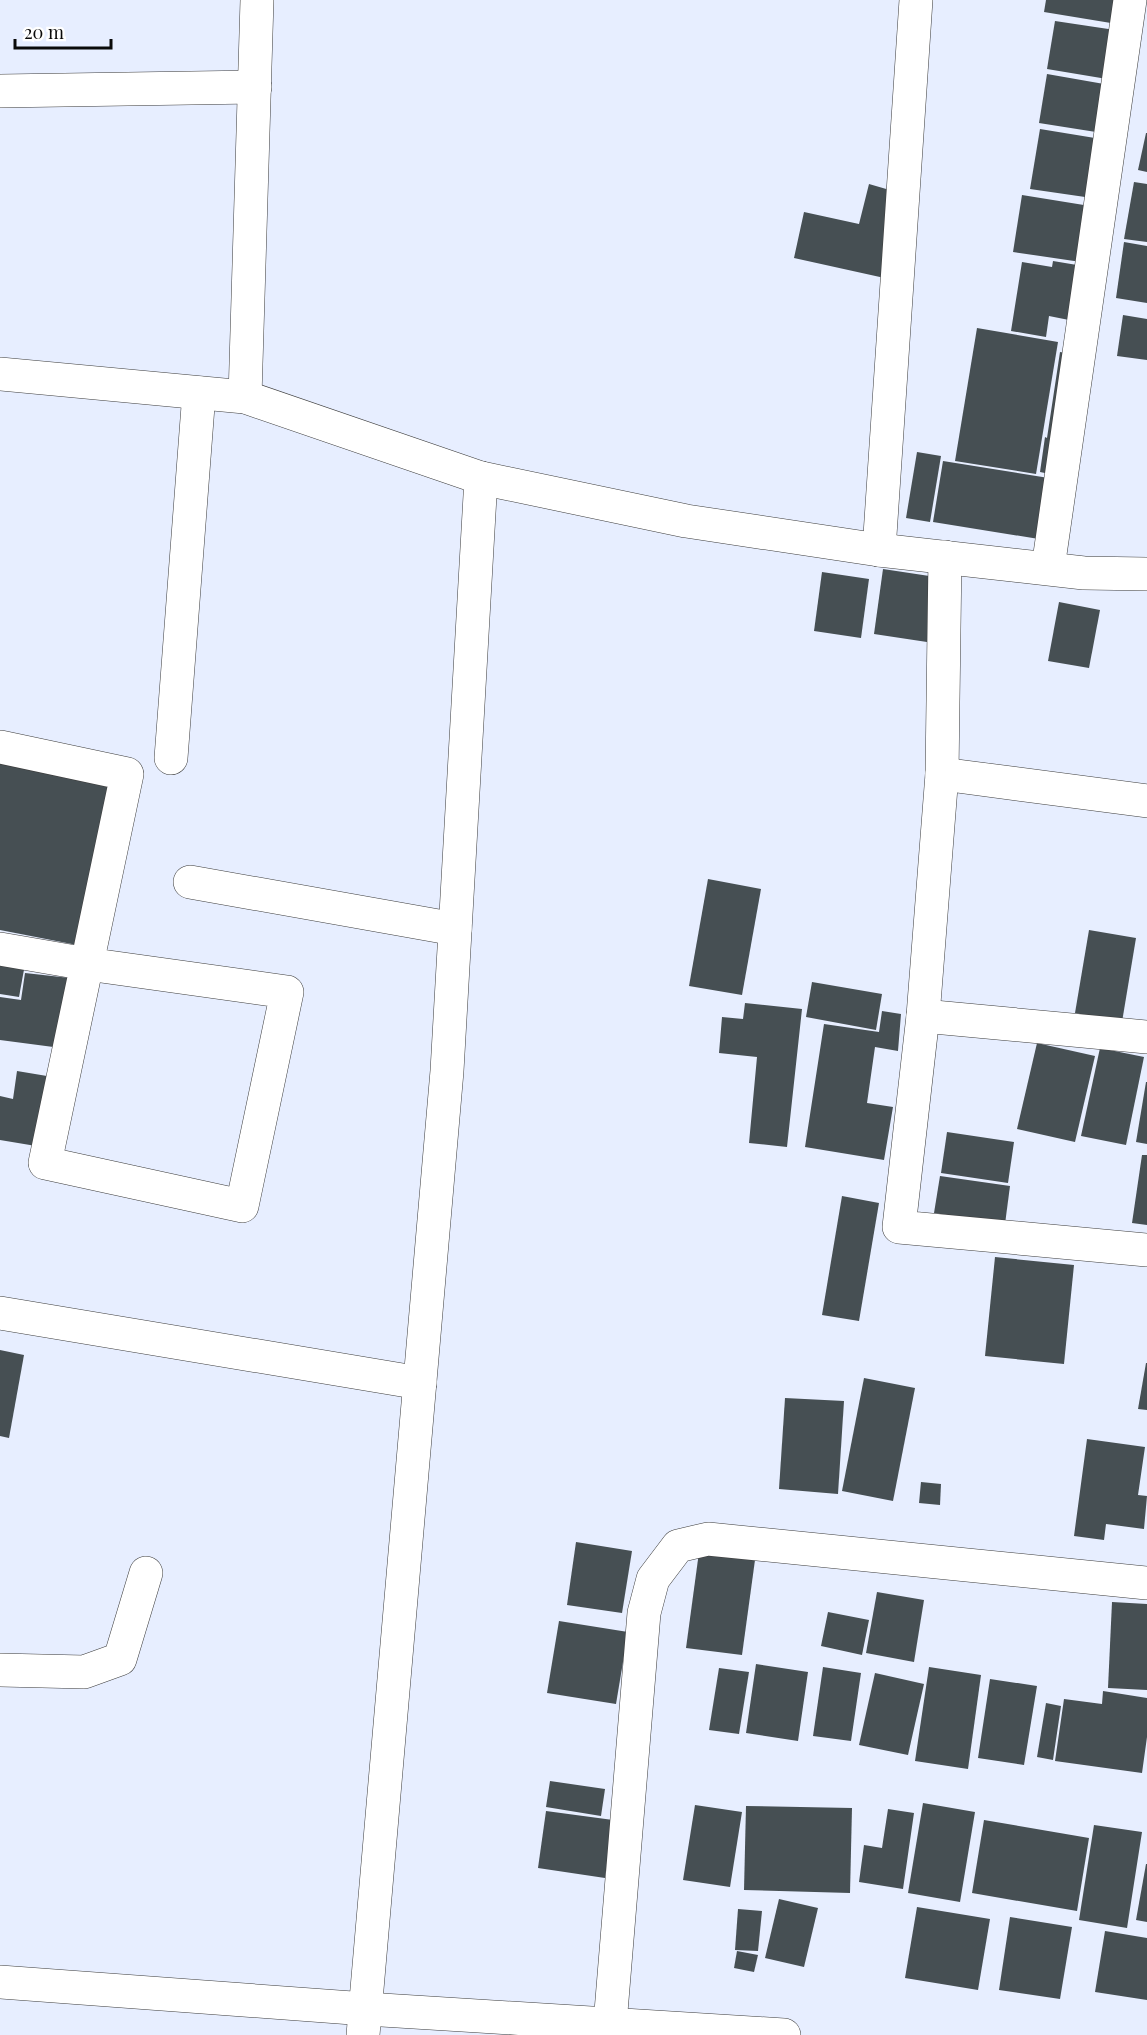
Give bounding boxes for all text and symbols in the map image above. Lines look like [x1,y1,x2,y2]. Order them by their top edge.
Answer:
scale bar [15,12,111,50]
text: 20 m [24,20,64,44]

